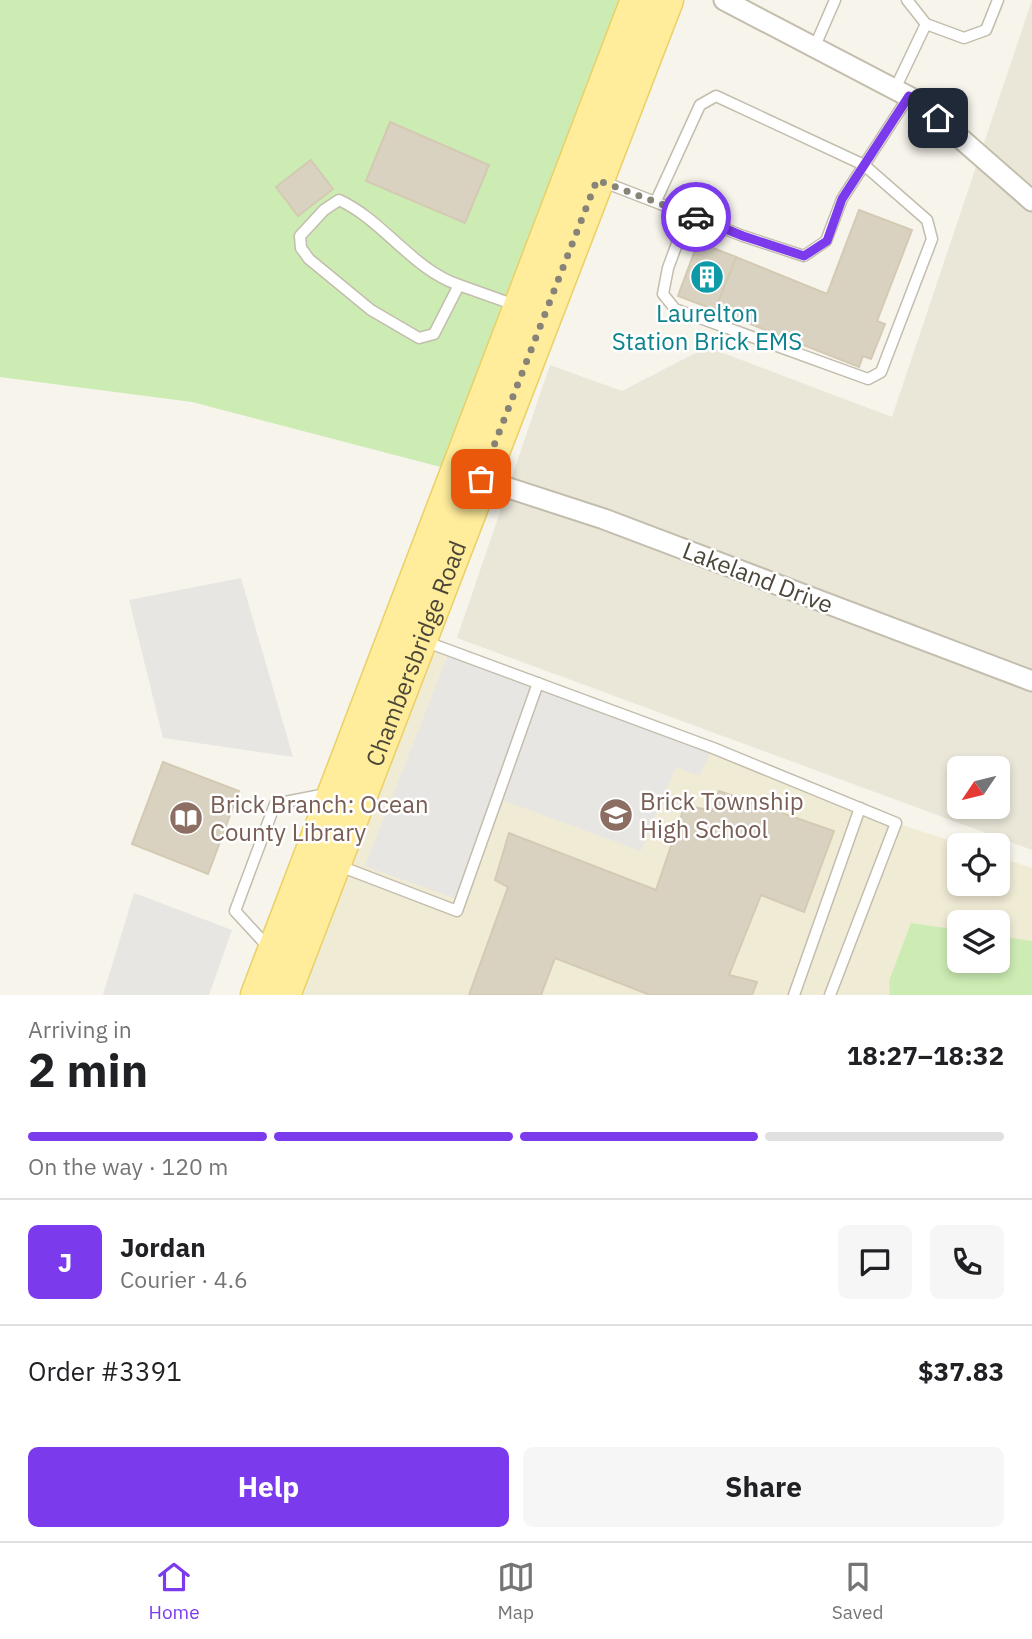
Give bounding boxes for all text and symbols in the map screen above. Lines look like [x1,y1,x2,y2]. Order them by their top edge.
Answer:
pin [908,88,968,148]
icon: home [919,99,957,137]
courier [661,182,731,252]
icon: car [677,198,715,236]
building icon: Laurelton Station Brick EMS [688,258,726,296]
place label: Laurelton Station Brick EMS [612,297,802,357]
pin [451,449,511,509]
icon: bag [462,460,500,498]
street label: Lakeland Drive [678,534,838,620]
street label: Chambersbridge Road [358,536,473,771]
north arrow [947,756,1010,819]
map controls [947,756,1010,973]
place label: Brick Township High School [640,785,804,845]
place label: Brick Branch: Ocean County Library [210,788,429,848]
school or university icon: Brick Township High School [597,796,635,834]
library icon: Brick Branch: Ocean County Library [167,799,205,837]
button: locate [947,833,1010,896]
button: layers [947,910,1010,973]
text: Arriving in [28,1014,132,1044]
text: 18:27–18:32 [847,1038,1004,1072]
text: 2 min [28,1040,148,1100]
text: On the way · 120 m [28,1151,228,1181]
button: chat [838,1225,912,1299]
button: phone [930,1225,1004,1299]
text: Jordan [120,1230,206,1264]
text: J [58,1245,72,1279]
text: Courier · 4.6 [120,1264,248,1294]
text: Order #3391 [28,1354,182,1388]
text: $37.83 [918,1354,1004,1388]
button: Help [28,1447,509,1527]
button: Share [523,1447,1004,1527]
tab: Home [149,1558,200,1624]
tab: Map [497,1558,535,1624]
tab: Saved [832,1558,883,1624]

